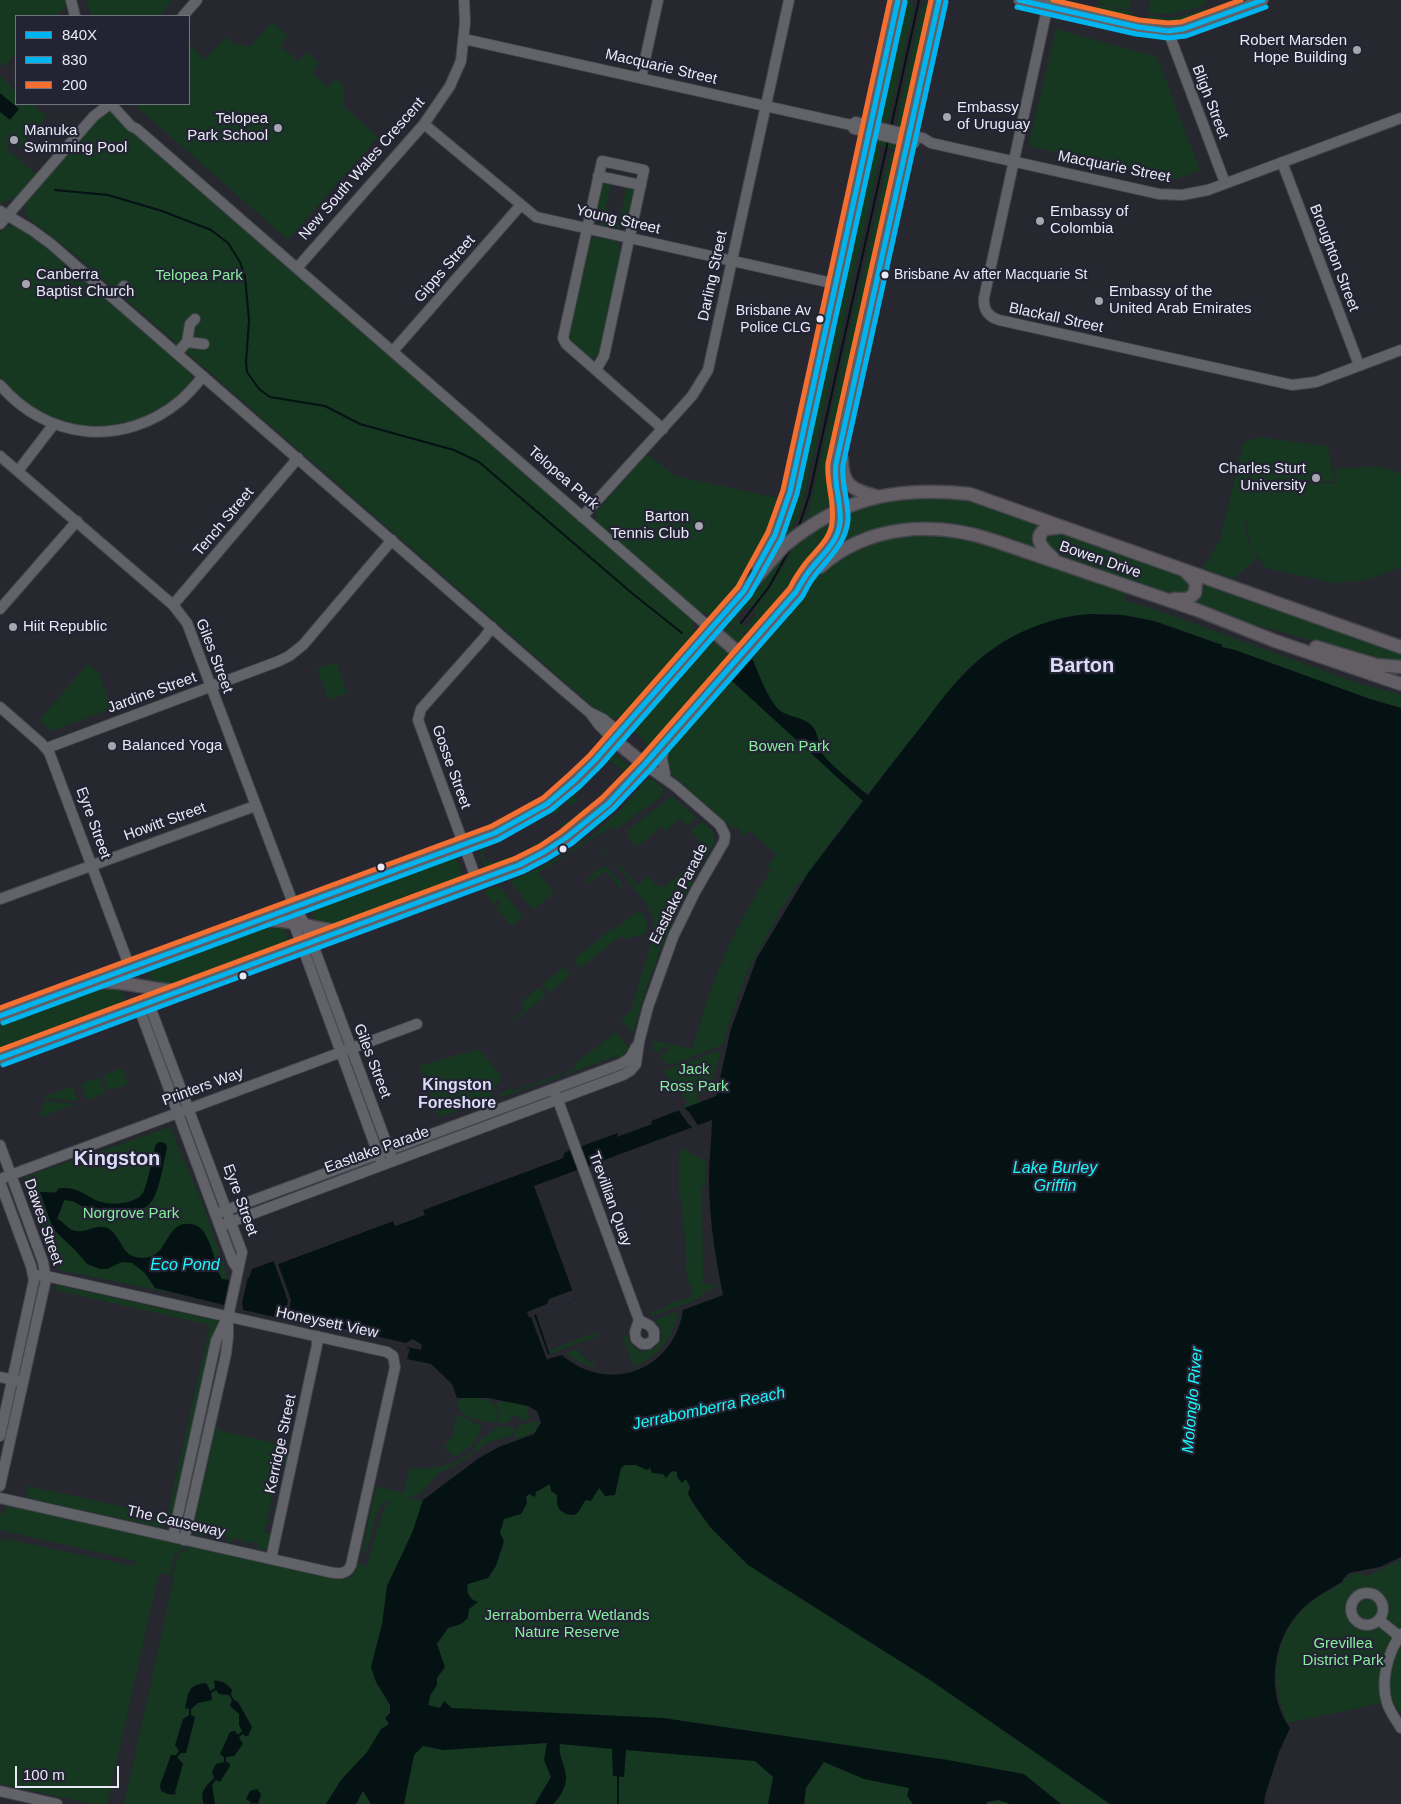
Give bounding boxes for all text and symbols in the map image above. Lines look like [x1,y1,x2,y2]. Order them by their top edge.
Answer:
legend [15,15,190,105]
text: 840X [62,26,97,43]
place label: Robert Marsden Hope Building [1239,32,1347,67]
marker: Robert Marsden Hope Building [1351,44,1363,56]
street label: Macquarie Street [603,45,719,89]
text: 830 [62,51,87,68]
street label: Bligh Street [1188,63,1232,141]
text: 200 [62,76,87,93]
street label: New South Wales Crescent [295,94,429,244]
place label: Embassy of Uruguay [957,99,1030,134]
place label: Telopea Park School [187,110,268,145]
marker: Embassy of Uruguay [941,111,953,123]
place label: Manuka Swimming Pool [24,122,127,157]
marker: Telopea Park School [272,122,284,134]
marker: Manuka Swimming Pool [8,134,20,146]
street label: Macquarie Street [1056,147,1172,187]
street label: Young Street [574,202,662,238]
street label: Broughton Street [1305,202,1363,314]
place label: Embassy of Colombia [1050,203,1128,238]
marker: Embassy of Colombia [1034,215,1046,227]
street label: Darling Street [695,229,731,323]
street label: Gipps Street [411,232,479,306]
place label: Canberra Baptist Church [36,266,134,301]
park label: Telopea Park [155,267,243,285]
place label: Brisbane Av after Macquarie St [894,267,1088,283]
marker: Brisbane Av after Macquarie St [880,270,890,280]
marker: Canberra Baptist Church [20,278,32,290]
place label: Embassy of the United Arab Emirates [1109,283,1252,318]
marker: Embassy of the United Arab Emirates [1093,295,1105,307]
street label: Blackall Street [1007,299,1105,337]
place label: Brisbane Av Police CLG [736,303,811,336]
marker: Brisbane Av Police CLG [815,314,825,324]
street label: Telopea Park [524,442,602,514]
place label: Charles Sturt University [1218,460,1306,495]
marker: Charles Sturt University [1310,472,1322,484]
street label: Tench Street [190,484,258,560]
place label: Barton Tennis Club [611,508,689,543]
marker: Barton Tennis Club [693,520,705,532]
street label: Bowen Drive [1057,538,1143,582]
street label: Giles Street [192,616,236,696]
place label: Hiit Republic [23,618,107,636]
marker: Hiit Republic [7,621,19,633]
district label: Barton [1050,654,1114,678]
street label: Jardine Street [105,669,199,717]
street label: Gosse Street [428,723,474,811]
place label: Balanced Yoga [122,737,222,755]
park label: Bowen Park [749,738,829,756]
marker: Balanced Yoga [106,740,118,752]
street label: Eyre Street [72,785,114,861]
street label: Howitt Street [122,799,208,845]
street label: Eastlake Parade [646,841,712,947]
unlabelled marker [558,844,568,854]
unlabelled marker [376,862,386,872]
unlabelled marker [238,971,248,981]
street label: Giles Street [350,1021,394,1101]
park label: Jack Ross Park [659,1061,729,1096]
street label: Printers Way [160,1064,246,1110]
district label: Kingston Foreshore [418,1076,496,1114]
street label: Eastlake Parade [322,1123,432,1177]
district label: Kingston [74,1147,160,1171]
street label: Trevillian Quay [585,1149,635,1249]
water label: Lake Burley Griffin [1013,1159,1097,1197]
street label: Eyre Street [219,1162,261,1238]
street label: Dawes Street [20,1177,66,1267]
park label: Norgrove Park [83,1205,179,1223]
water label: Eco Pond [150,1256,220,1276]
street label: Honeysett View [274,1303,380,1343]
water label: Molonglo River [1179,1346,1207,1454]
water label: Jerrabomberra Reach [631,1383,787,1435]
street label: Kerridge Street [262,1393,300,1495]
street label: The Causeway [125,1502,227,1542]
park label: Jerrabomberra Wetlands Nature Reserve [485,1607,649,1642]
park label: Grevillea District Park [1303,1635,1383,1670]
scale bar [18,1756,121,1788]
text: 100 m [23,1766,65,1783]

